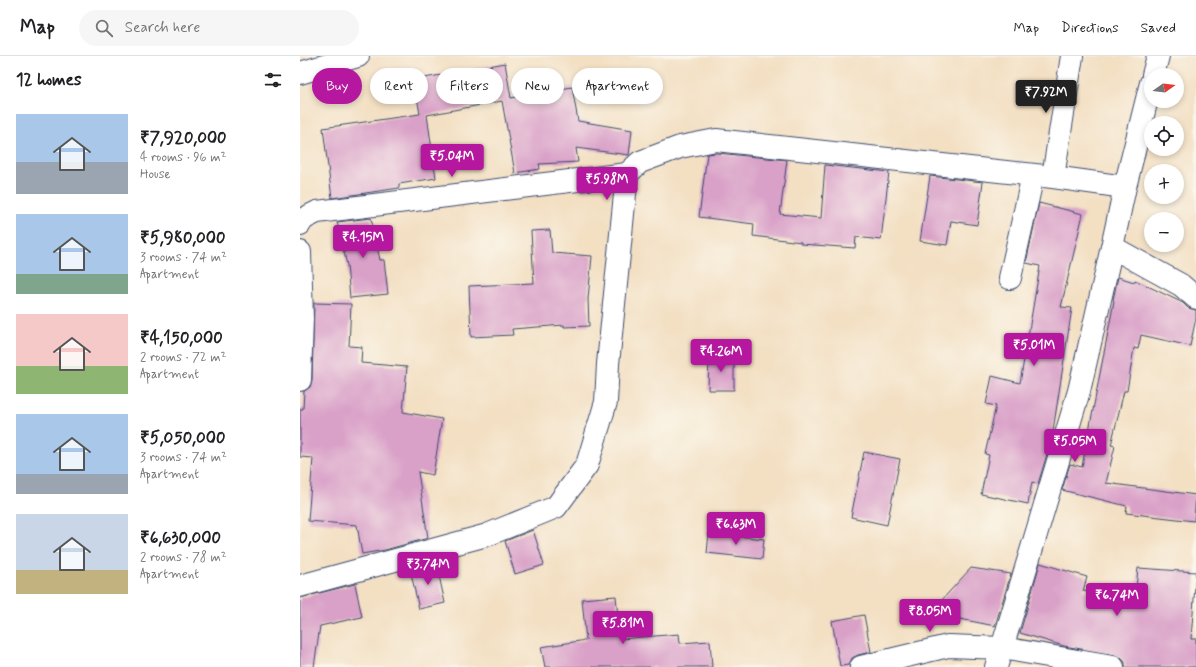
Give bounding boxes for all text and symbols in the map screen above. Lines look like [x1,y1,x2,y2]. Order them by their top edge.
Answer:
search box [79,10,359,46]
text: Map [20,15,55,40]
icon: search [93,17,115,39]
text: Search here [125,18,200,38]
text: Map [1013,19,1039,37]
text: Directions [1061,19,1119,37]
text: Saved [1141,19,1176,37]
chip: Buy [312,68,362,104]
chip: Rent [370,68,428,104]
chip: Filters [436,68,503,104]
chip: New [511,68,564,104]
chip: Apartment [572,68,663,104]
north arrow [1144,68,1184,108]
map controls [1144,68,1184,252]
text: 12 homes [16,69,82,91]
icon: filters [262,69,284,91]
pin: ₹7.92M [1013,80,1079,114]
text: ₹7.92M [1025,84,1067,101]
button: locate [1144,116,1184,156]
text: ₹7,920,000 [140,127,227,149]
icon: home [48,130,96,178]
pin: ₹5.04M [419,144,485,178]
text: ₹5.04M [430,148,474,165]
text: 4 rooms · 96 m² [140,149,226,166]
button: + [1144,164,1184,204]
text: House [140,166,171,183]
pin: ₹5.98M [574,167,640,201]
text: ₹5.98M [586,171,628,188]
button: − [1144,212,1184,252]
pin: ₹4.15M [330,225,396,259]
text: ₹5,980,000 [140,227,226,249]
text: ₹4.15M [342,229,384,246]
icon: home [48,230,96,278]
text: 3 rooms · 74 m² [140,249,227,266]
text: Apartment [140,266,199,283]
text: ₹4,150,000 [140,327,223,349]
icon: home [48,330,96,378]
pin: ₹5.01M [1001,333,1067,367]
text: ₹5.01M [1013,337,1055,354]
pin: ₹4.26M [688,339,754,373]
text: ₹4.26M [700,343,742,360]
text: 2 rooms · 72 m² [140,349,226,366]
text: Apartment [140,366,199,383]
text: ₹5,050,000 [140,427,225,449]
pin: ₹5.05M [1042,429,1108,463]
icon: home [48,430,96,478]
text: ₹5.05M [1053,433,1097,450]
text: 3 rooms · 74 m² [140,449,227,466]
text: Apartment [140,466,199,483]
pin: ₹6.63M [703,512,769,546]
text: ₹6.63M [716,516,756,533]
text: ₹6,630,000 [140,527,221,549]
icon: home [48,530,96,578]
text: 2 rooms · 78 m² [140,549,227,566]
pin: ₹3.74M [395,552,461,586]
text: ₹3.74M [406,556,450,573]
text: Apartment [140,566,199,583]
pin: ₹6.74M [1084,583,1150,617]
text: ₹6.74M [1095,587,1139,604]
pin: ₹8.05M [897,599,963,633]
text: ₹8.05M [908,603,952,620]
pin: ₹5.81M [590,611,656,645]
text: ₹5.81M [602,615,644,632]

